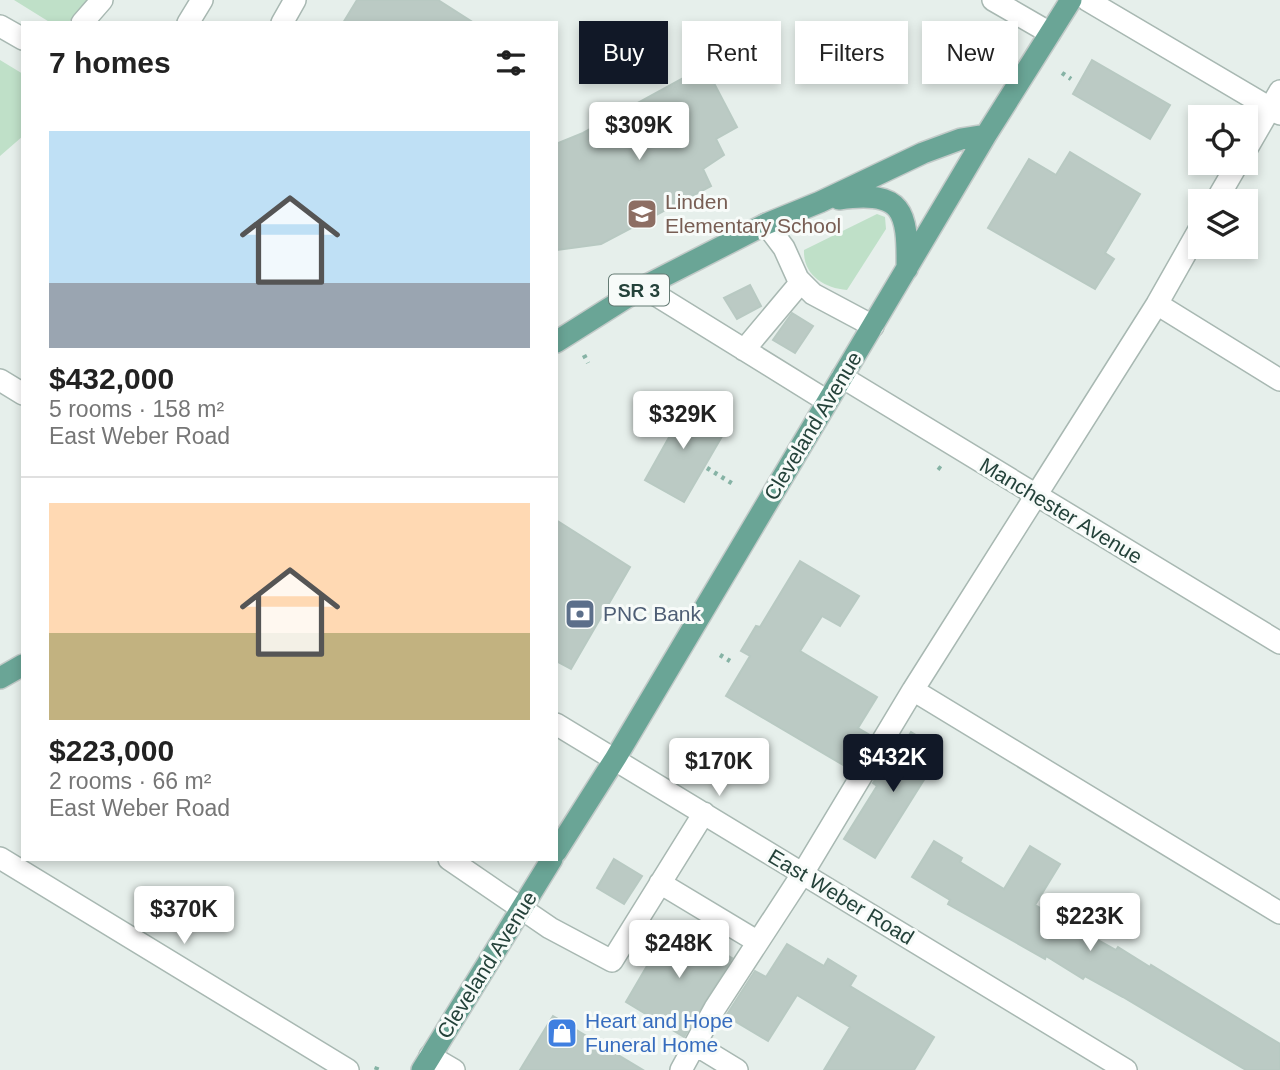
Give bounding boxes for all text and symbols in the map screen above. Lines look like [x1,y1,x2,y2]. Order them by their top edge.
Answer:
chip: Buy [579,21,668,84]
chip: Rent [682,21,781,84]
chip: Filters [795,21,908,84]
chip: New [922,21,1018,84]
icon: filters [492,44,530,82]
text: 7 homes [49,46,171,79]
pin: $309K [590,102,688,162]
map controls [1188,105,1258,259]
button: locate [1188,105,1258,175]
text: $309K [605,112,673,138]
icon: home [227,177,353,303]
button: layers [1188,189,1258,259]
place label: Linden Elementary School [665,190,841,237]
school or university icon: Linden Elementary School [625,197,659,231]
road number: SR 3 [609,274,669,306]
street label: Cleveland Avenue [759,347,866,504]
text: $432,000 [49,362,174,395]
pin: $329K [634,392,732,451]
text: 5 rooms · 158 m² [49,396,224,422]
text: $329K [649,401,717,427]
text: East Weber Road [49,423,230,449]
street label: Manchester Avenue [976,453,1147,568]
icon: home [227,549,353,675]
bank icon: PNC Bank [563,597,597,631]
place label: PNC Bank [603,602,702,625]
text: $223,000 [49,734,174,767]
pin: $432K [844,734,942,794]
pin: $170K [670,738,768,798]
text: $432K [859,744,927,770]
text: $170K [685,748,753,774]
text: 2 rooms · 66 m² [49,768,211,794]
text: East Weber Road [49,795,230,821]
street label: East Weber Road [764,844,918,949]
pin: $370K [135,886,233,946]
street label: Cleveland Avenue [432,887,541,1042]
pin: $223K [1041,894,1139,953]
text: $370K [150,896,218,922]
text: $223K [1056,903,1124,929]
pin: $248K [630,920,728,980]
text: $248K [645,930,713,956]
place label: Heart and Hope Funeral Home [585,1009,733,1056]
shop icon: Heart and Hope Funeral Home [545,1016,579,1050]

